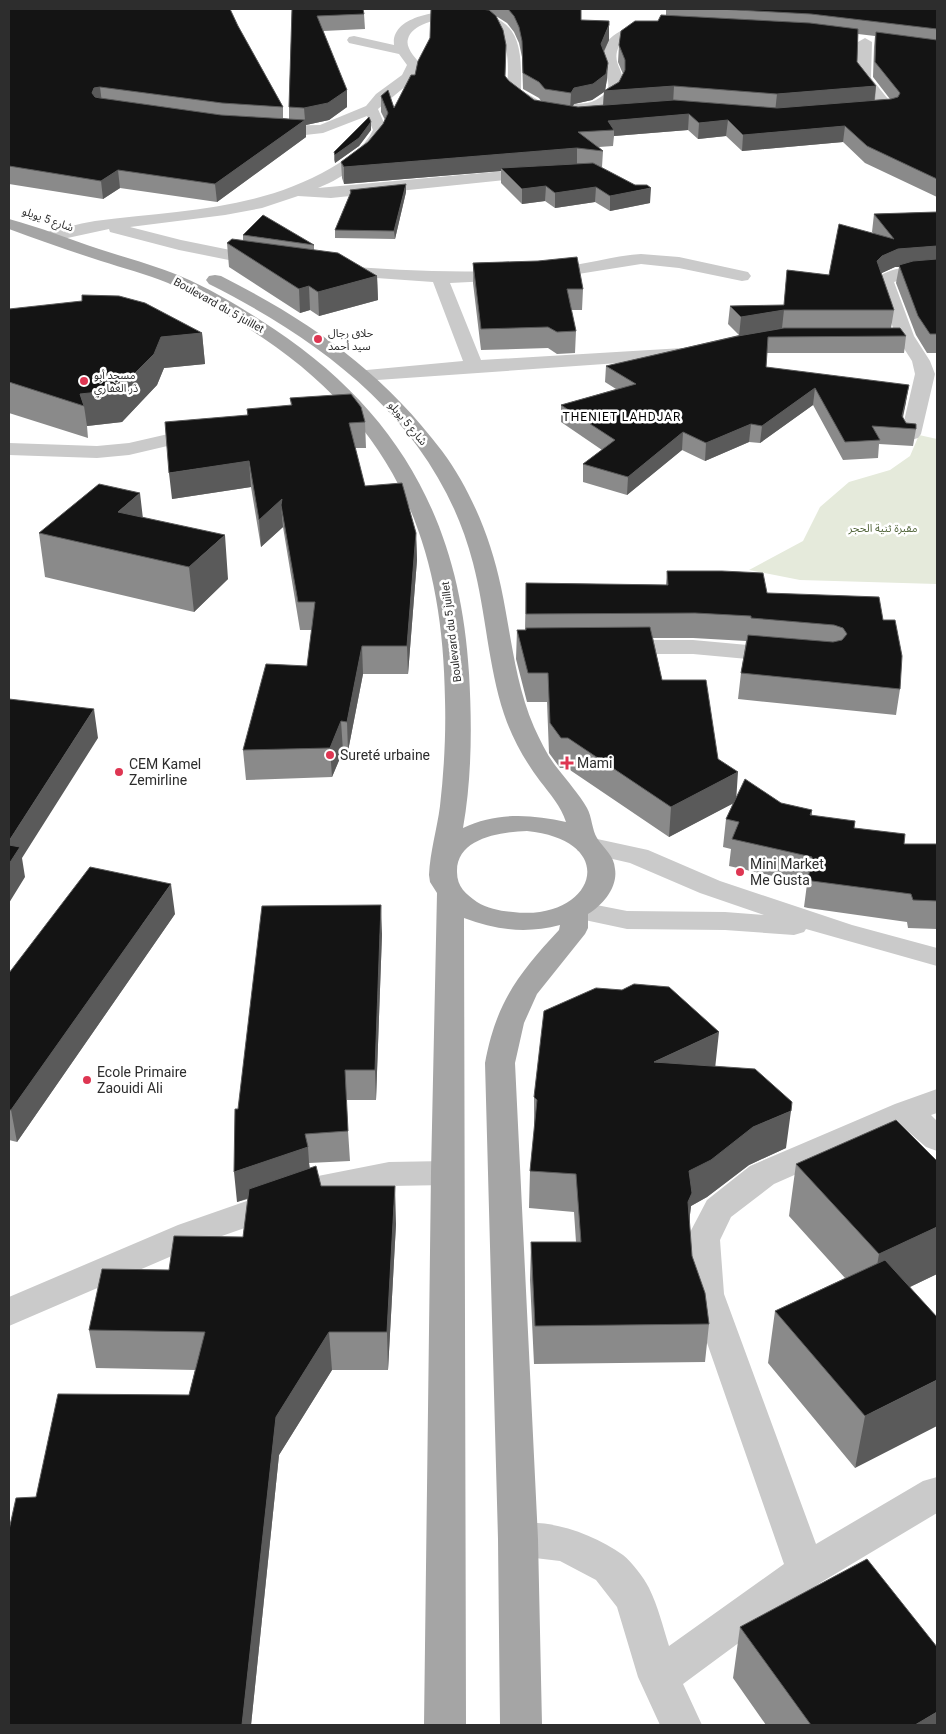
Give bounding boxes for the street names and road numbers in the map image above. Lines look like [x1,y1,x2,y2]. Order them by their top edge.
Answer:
street label: شارع 5 يويلو [20,205,76,235]
street label: Boulevard du 5 juillet [171,275,267,336]
street label: شارع 5 يويلو [385,399,430,449]
street label: Boulevard du 5 juillet [439,580,464,683]

